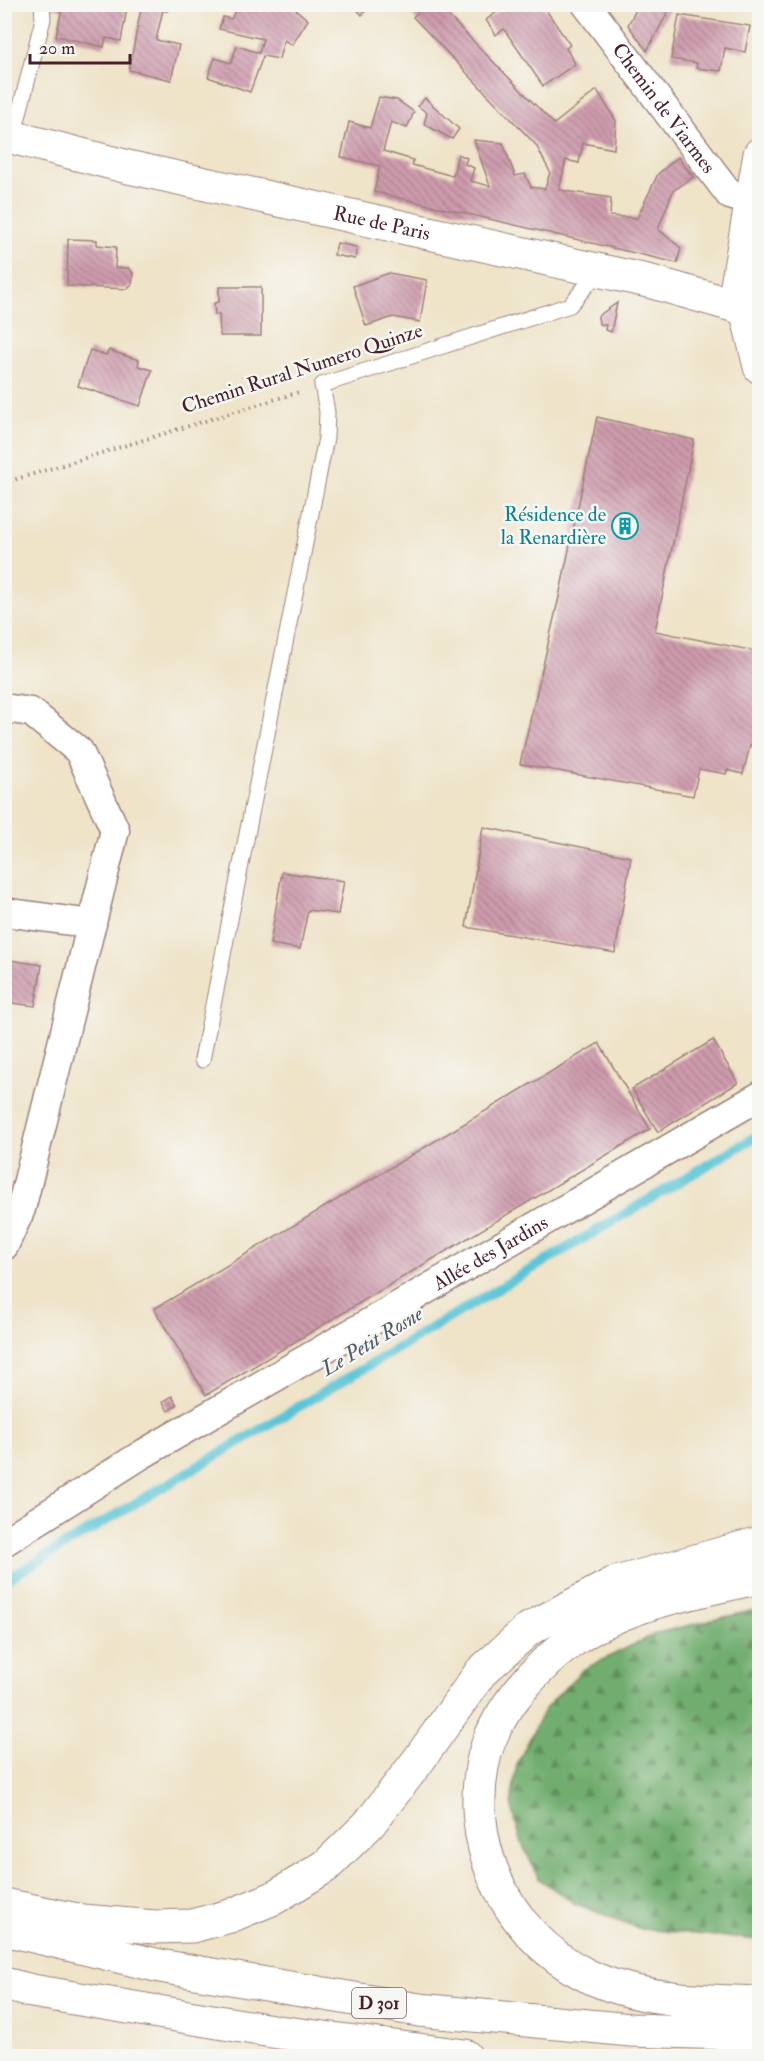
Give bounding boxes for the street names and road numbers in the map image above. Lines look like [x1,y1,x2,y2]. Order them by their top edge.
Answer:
street label: Chemin de Viarmes [607,38,721,178]
street label: Rue de Paris [331,200,433,246]
street label: Chemin Rural Numero Quinze [178,318,426,419]
street label: Allée des Jardins [428,1210,553,1297]
road number: D 301 [352,1988,406,2018]

